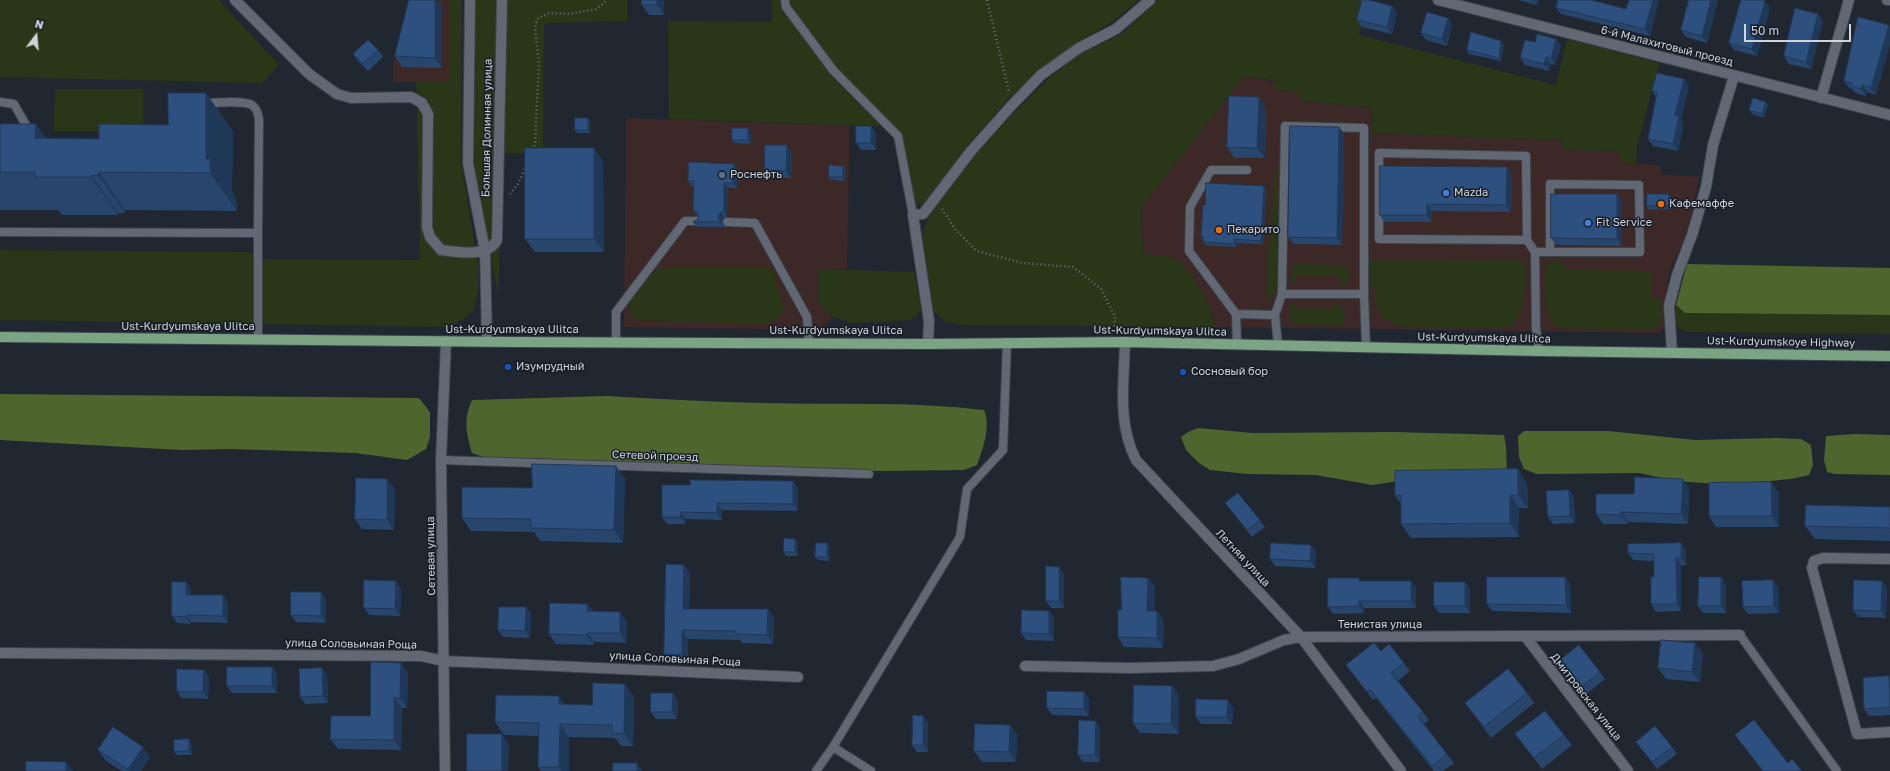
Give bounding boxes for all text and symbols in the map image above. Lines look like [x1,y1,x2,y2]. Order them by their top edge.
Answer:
north arrow [16,16,56,56]
scale bar [1746,16,1853,42]
text: N [34,17,45,31]
street label: 6-й Малахитовый проезд [1600,23,1734,69]
text: 50 m [1751,23,1779,38]
street label: Большая Долинная улица [479,59,495,197]
place label: Роснефть [730,168,782,182]
marker: Роснефть [717,170,727,180]
place label: Mazda [1454,186,1488,200]
marker: Mazda [1441,188,1451,198]
place label: Кафемаффе [1669,197,1734,211]
marker: Кафемаффе [1656,199,1666,209]
place label: Fit Service [1596,216,1652,230]
marker: Fit Service [1583,218,1593,228]
place label: Пекарито [1227,223,1279,237]
marker: Пекарито [1214,225,1224,235]
street label: Ust-Kurdyumskaya Ulitca [121,320,255,334]
street label: Ust-Kurdyumskaya Ulitca [445,323,579,337]
street label: Ust-Kurdyumskaya Ulitca [1093,323,1227,339]
street label: Ust-Kurdyumskaya Ulitca [769,324,903,338]
street label: Ust-Kurdyumskaya Ulitca [1417,330,1551,346]
street label: Ust-Kurdyumskoye Highway [1707,334,1855,350]
place label: Изумрудный [516,360,584,374]
marker: Изумрудный [503,362,513,372]
place label: Сосновый бор [1191,365,1268,379]
marker: Сосновый бор [1178,367,1188,377]
street label: Сетевой проезд [612,448,698,464]
street label: Сетевая улица [424,516,438,596]
street label: Летняя улица [1213,527,1273,589]
street label: Тенистая улица [1338,618,1422,632]
street label: улица Соловьиная Роща [285,636,417,652]
street label: улица Соловьиная Роща [609,649,741,669]
street label: Дмитровская улица [1548,651,1624,743]

